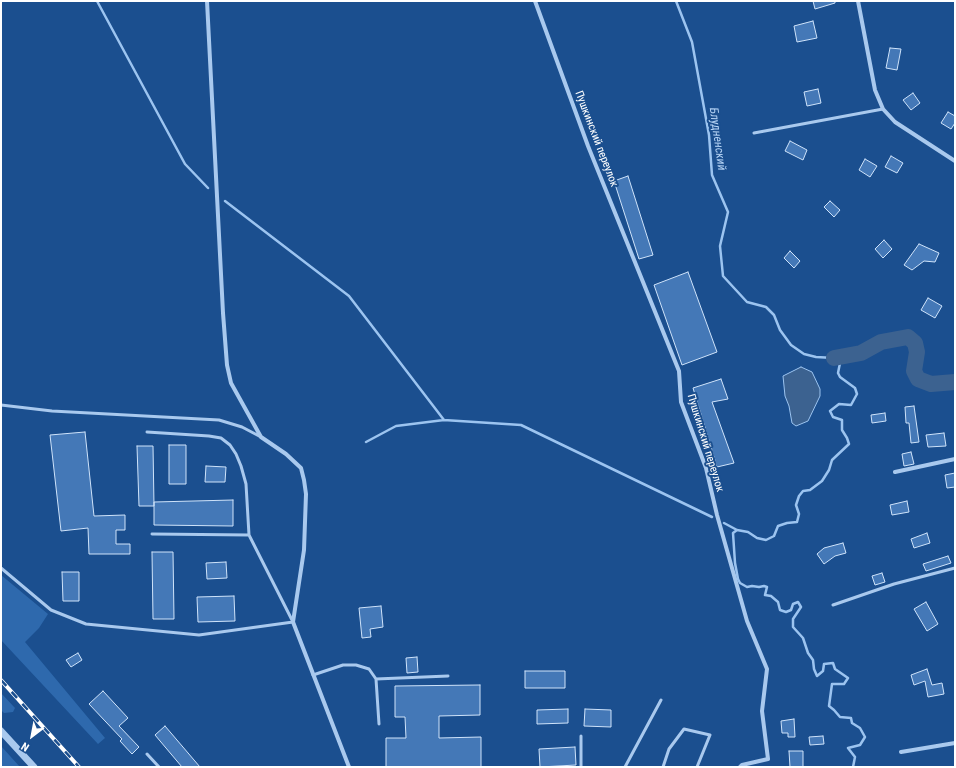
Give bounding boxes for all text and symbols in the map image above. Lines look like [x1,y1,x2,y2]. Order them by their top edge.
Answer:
street label: Пушкинский переулок [572,89,620,189]
water label: Блудненский [705,107,729,171]
street label: Пушкинский переулок [684,392,726,494]
north arrow [12,716,52,756]
text: N [19,739,32,754]

